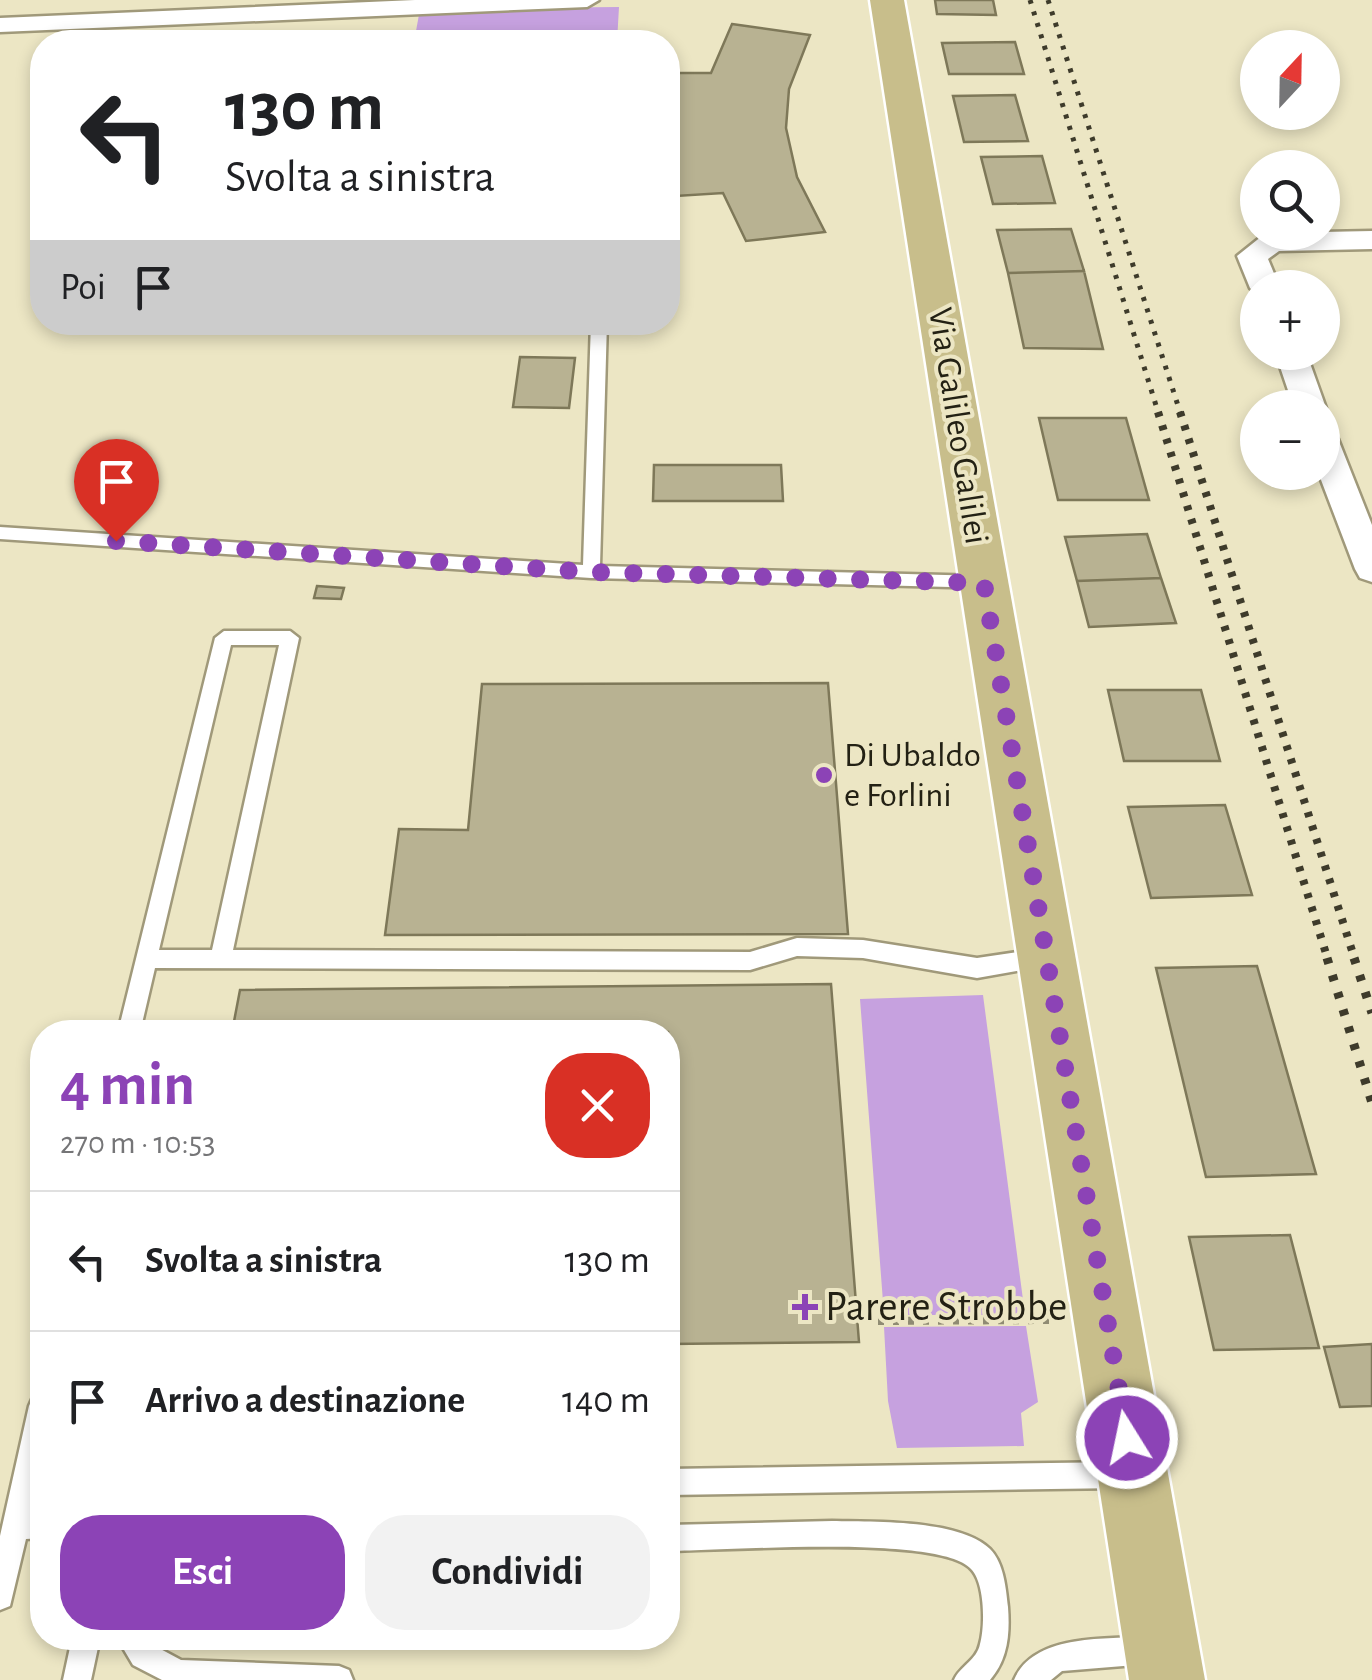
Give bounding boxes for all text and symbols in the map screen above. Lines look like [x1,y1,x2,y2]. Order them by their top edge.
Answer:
north arrow [1240,30,1340,130]
map controls [1240,30,1340,490]
icon: left [60,70,190,200]
text: 130 m [225,73,384,143]
button: search [1240,150,1340,250]
text: Svolta a sinistra [225,155,495,200]
icon: arrive [126,260,181,315]
text: Poi [60,269,106,307]
button: + [1240,270,1340,370]
street label: Via Galileo Galilei [922,305,994,547]
button: − [1240,390,1340,490]
pin [74,439,159,542]
icon: arrive [89,454,144,509]
place label: Di Ubaldo e Forlini [844,738,981,813]
marker: Di Ubaldo e Forlini [813,764,835,786]
button: close [545,1053,650,1158]
text: 4 min [60,1056,195,1116]
text: 270 m · 10:53 [60,1127,215,1159]
icon: left [60,1234,115,1289]
text: Svolta a sinistra [145,1242,382,1280]
text: 130 m [565,1242,650,1280]
place label: Parere Strobbe [825,1286,1067,1328]
marker: Parere Strobbe [794,1296,816,1318]
icon: arrive [60,1374,115,1429]
text: Arrivo a destinazione [145,1382,465,1420]
text: 140 m [562,1382,650,1420]
position arrow [1075,1386,1179,1490]
button: Esci [60,1515,345,1630]
button: Condividi [365,1515,650,1630]

